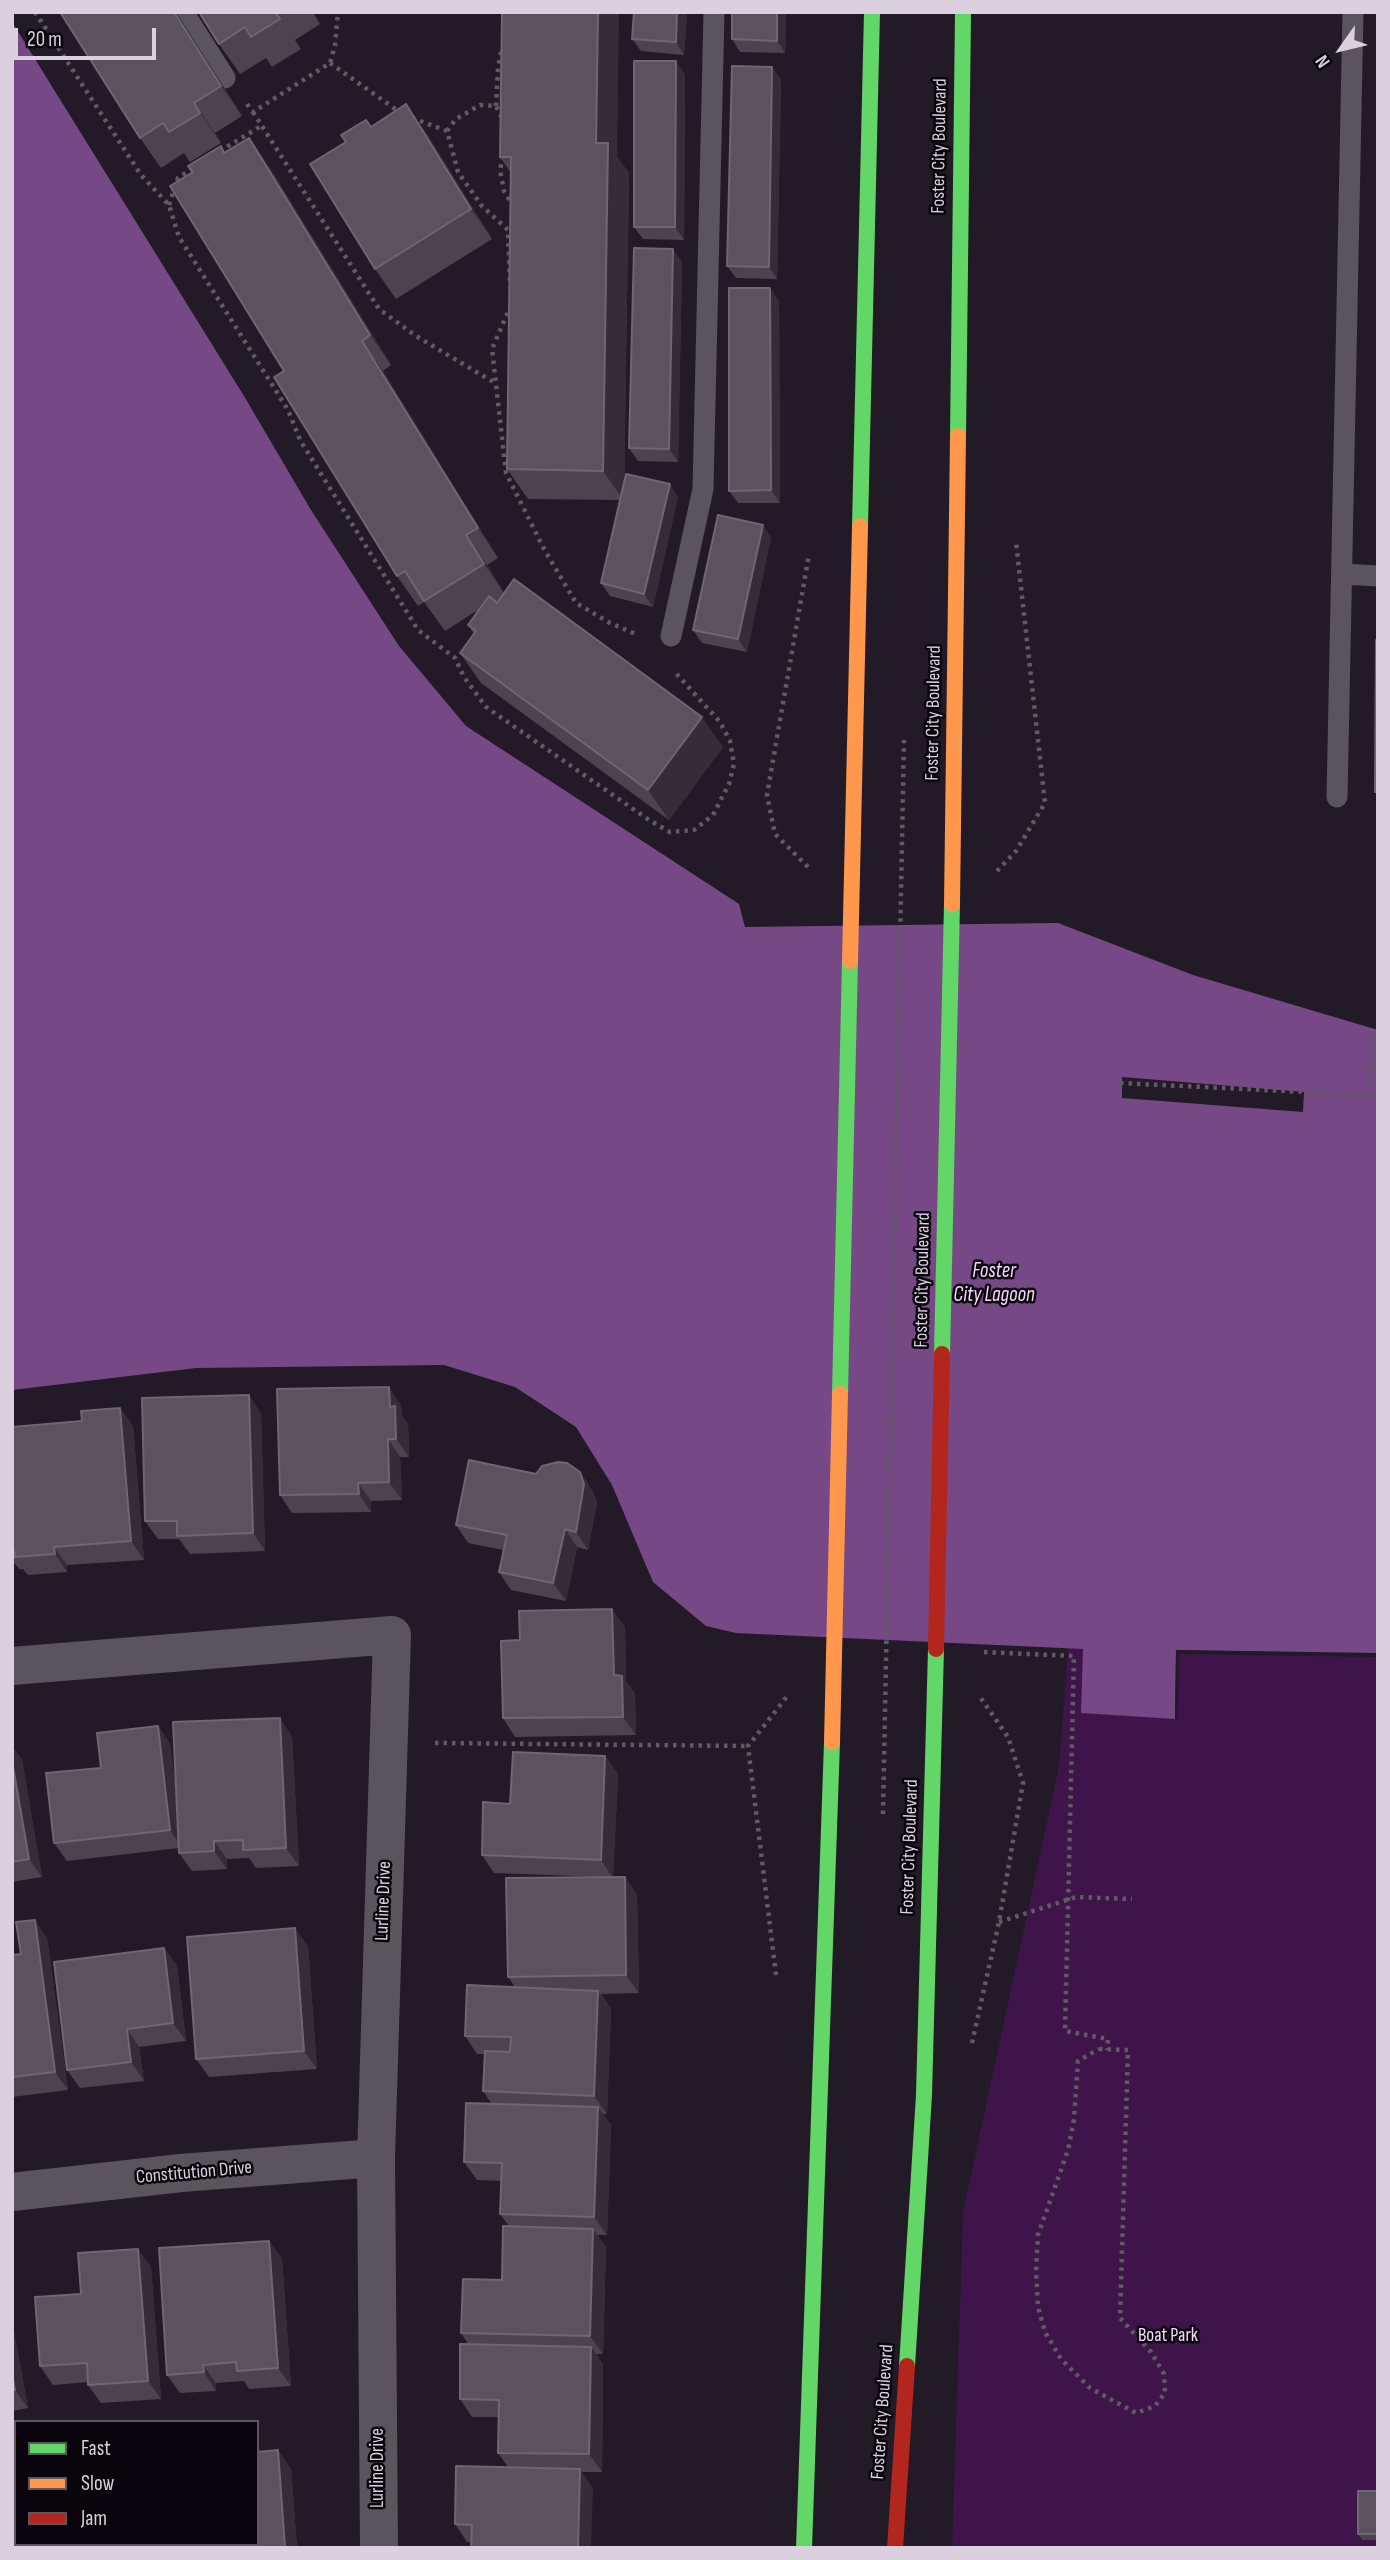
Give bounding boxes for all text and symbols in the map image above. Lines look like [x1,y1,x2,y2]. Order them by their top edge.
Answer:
scale bar [18,14,159,58]
north arrow [1306,14,1376,84]
text: 20 m [27,27,62,52]
text: N [1311,50,1336,72]
street label: Foster City Boulevard [927,78,953,214]
street label: Foster City Boulevard [921,645,947,781]
street label: Foster City Boulevard [910,1212,936,1348]
water label: Foster City Lagoon [953,1259,1035,1309]
street label: Foster City Boulevard [896,1779,924,1915]
street label: Lurline Drive [371,1861,397,1941]
street label: Constitution Drive [135,2157,253,2189]
park label: Boat Park [1138,2325,1198,2347]
street label: Foster City Boulevard [867,2344,899,2480]
legend [14,2420,259,2546]
street label: Lurline Drive [367,2428,389,2508]
text: Fast [81,2436,111,2461]
text: Slow [81,2471,114,2496]
text: Jam [81,2506,107,2531]

